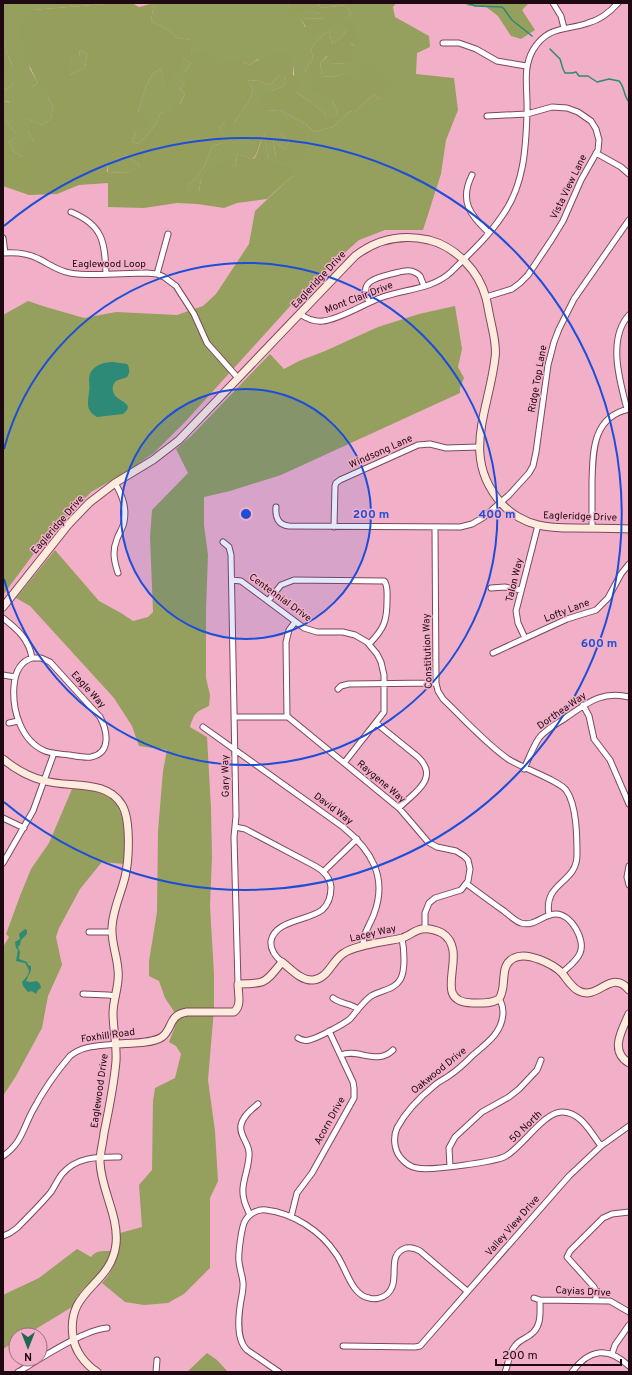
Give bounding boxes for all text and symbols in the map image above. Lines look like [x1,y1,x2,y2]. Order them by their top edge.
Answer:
street label: Vista View Lane [548,152,590,222]
street label: Eagleridge Drive [289,248,349,312]
street label: Eaglewood Loop [72,258,146,271]
street label: Mont Clair Drive [323,279,395,317]
street label: Ridge Top Lane [526,344,550,414]
street label: Windsong Lane [347,432,415,472]
street label: Eagleridge Drive [29,493,87,557]
centre of rings [239,507,253,521]
text: 200 m [353,507,389,523]
text: 400 m [478,507,516,523]
street label: Eagleridge Drive [543,509,617,525]
street label: Talon Way [503,557,527,603]
street label: Centennial Drive [246,571,314,625]
street label: Lofty Lane [542,596,592,626]
street label: Constitution Way [420,613,436,689]
text: 600 m [581,636,617,652]
street label: Eagle Way [68,669,108,711]
street label: Dorthea Way [535,689,589,733]
street label: Gary Way [219,755,233,797]
street label: Raygene Way [354,758,408,806]
street label: David Way [311,790,355,828]
street label: Lacey Way [348,922,398,946]
street label: Foxhill Road [80,1026,136,1046]
street label: Oakwood Drive [409,1045,469,1097]
street label: Eaglewood Drive [88,1053,112,1129]
street label: Acorn Drive [312,1095,348,1147]
street label: 50 North [507,1108,545,1146]
street label: Valley View Drive [483,1193,543,1259]
street label: Cayias Drive [555,1284,611,1300]
north arrow [8,1327,48,1367]
scale bar [496,1341,621,1367]
text: 200 m [502,1348,538,1364]
text: N [24,1349,32,1363]

